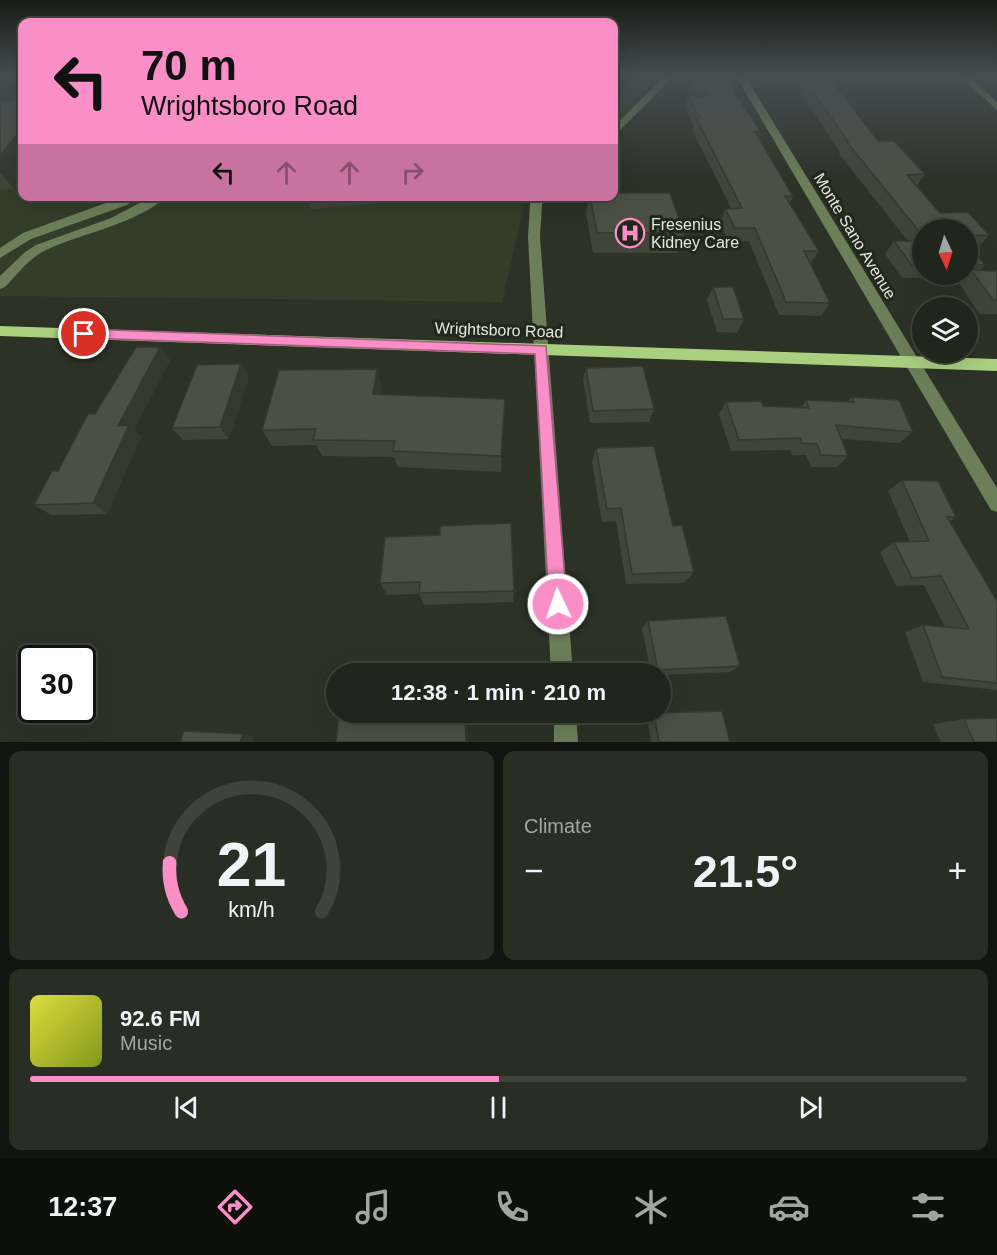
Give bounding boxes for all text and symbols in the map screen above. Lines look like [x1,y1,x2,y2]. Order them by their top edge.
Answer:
icon: left [42,42,120,120]
text: 70 m [141,42,237,89]
text: Wrightsboro Road [141,91,358,121]
icon: left [207,156,240,189]
icon: ahead [270,156,303,189]
icon: ahead [333,156,366,189]
icon: right [396,156,429,189]
street label: Monte Sano Avenue [811,170,899,302]
place label: Fresenius Kidney Care [651,216,739,251]
hospital icon: Fresenius Kidney Care [614,217,646,249]
north arrow [912,219,978,285]
map controls [912,219,978,363]
button: layers [912,297,978,363]
pin [58,308,109,359]
icon: arrive [67,317,100,350]
street label: Wrightsboro Road [434,319,564,341]
position arrow [526,572,590,636]
speed limit sign: 30 [18,645,96,723]
text: 12:38 · 1 min · 210 m [391,680,606,705]
text: Climate [524,815,592,837]
text: 21 [217,830,286,899]
text: 21.5° [693,846,798,897]
text: − [524,852,543,889]
text: + [948,852,967,889]
text: km/h [228,899,275,923]
text: 92.6 FM [120,1006,201,1031]
text: Music [120,1032,172,1054]
icon: previous [170,1091,203,1124]
icon: pause [482,1091,515,1124]
icon: next [794,1091,827,1124]
icon: directions [214,1186,256,1228]
icon: music [352,1186,394,1228]
icon: phone [491,1186,533,1228]
icon: climate [630,1186,672,1228]
icon: car [768,1186,810,1228]
icon: filters [907,1186,949,1228]
text: 12:37 [48,1192,117,1222]

